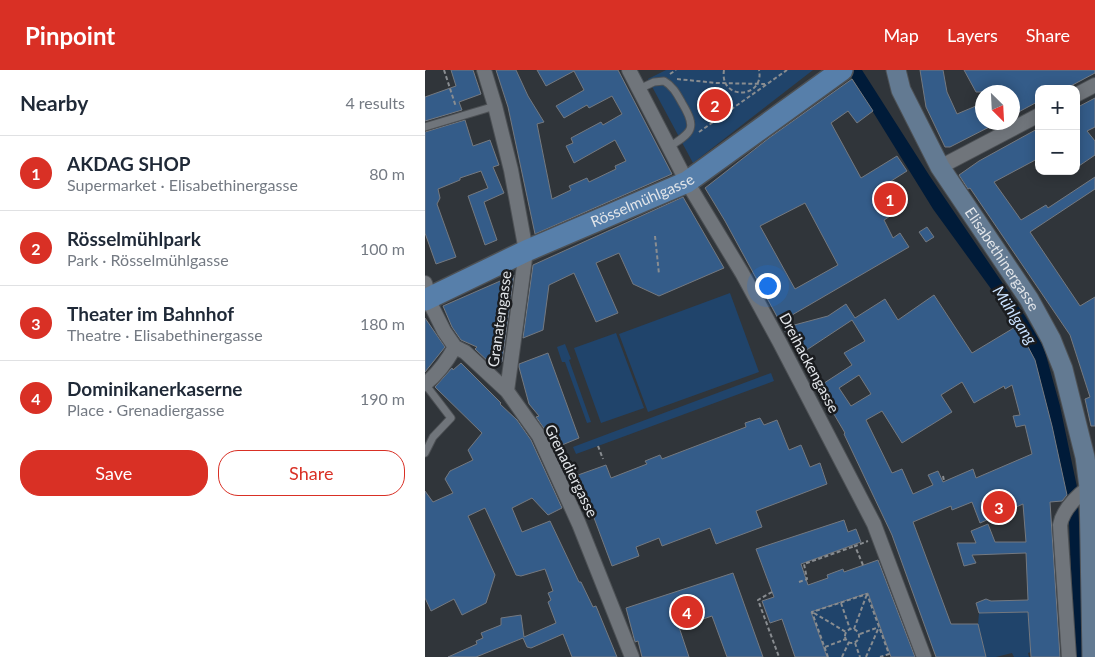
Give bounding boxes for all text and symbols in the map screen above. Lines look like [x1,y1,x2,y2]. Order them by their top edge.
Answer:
text: Pinpoint [25,21,115,50]
text: Map [883,24,919,46]
text: Layers [947,24,998,46]
text: Share [1026,24,1070,46]
north arrow [975,85,1020,130]
map controls [1035,85,1080,175]
button: + [1035,85,1080,130]
pin: 2 [699,86,731,124]
text: Nearby [20,90,88,115]
text: 4 results [345,93,405,112]
button: − [1035,130,1080,175]
text: AKDAG SHOP [67,152,191,175]
text: 1 [31,164,41,183]
text: 80 m [369,164,405,183]
street label: Rösselmühlgasse [588,170,697,230]
text: Supermarket · Elisabethinergasse [67,175,298,194]
pin: 1 [874,180,906,218]
street label: Elisabethinergasse [962,203,1044,314]
text: Rösselmühlpark [67,227,201,250]
text: 2 [31,239,41,258]
text: 100 m [360,239,405,258]
text: Park · Rösselmühlgasse [67,250,229,269]
street label: Granatengasse [483,269,515,368]
your location [755,273,781,299]
water label: Mühlgang [989,282,1042,348]
text: Theater im Bahnhof [67,302,234,325]
street label: Dreihackengasse [776,309,844,416]
text: 3 [31,314,41,333]
text: 180 m [360,314,405,333]
text: Theatre · Elisabethinergasse [67,325,263,344]
text: Dominikanerkaserne [67,377,243,400]
text: 4 [31,389,41,408]
text: 190 m [360,389,405,408]
text: Place · Grenadiergasse [67,400,224,419]
street label: Grenadiergasse [542,421,602,520]
button: Save [20,450,208,496]
button: Share [218,450,405,496]
pin: 3 [983,488,1015,526]
pin: 4 [671,593,703,631]

